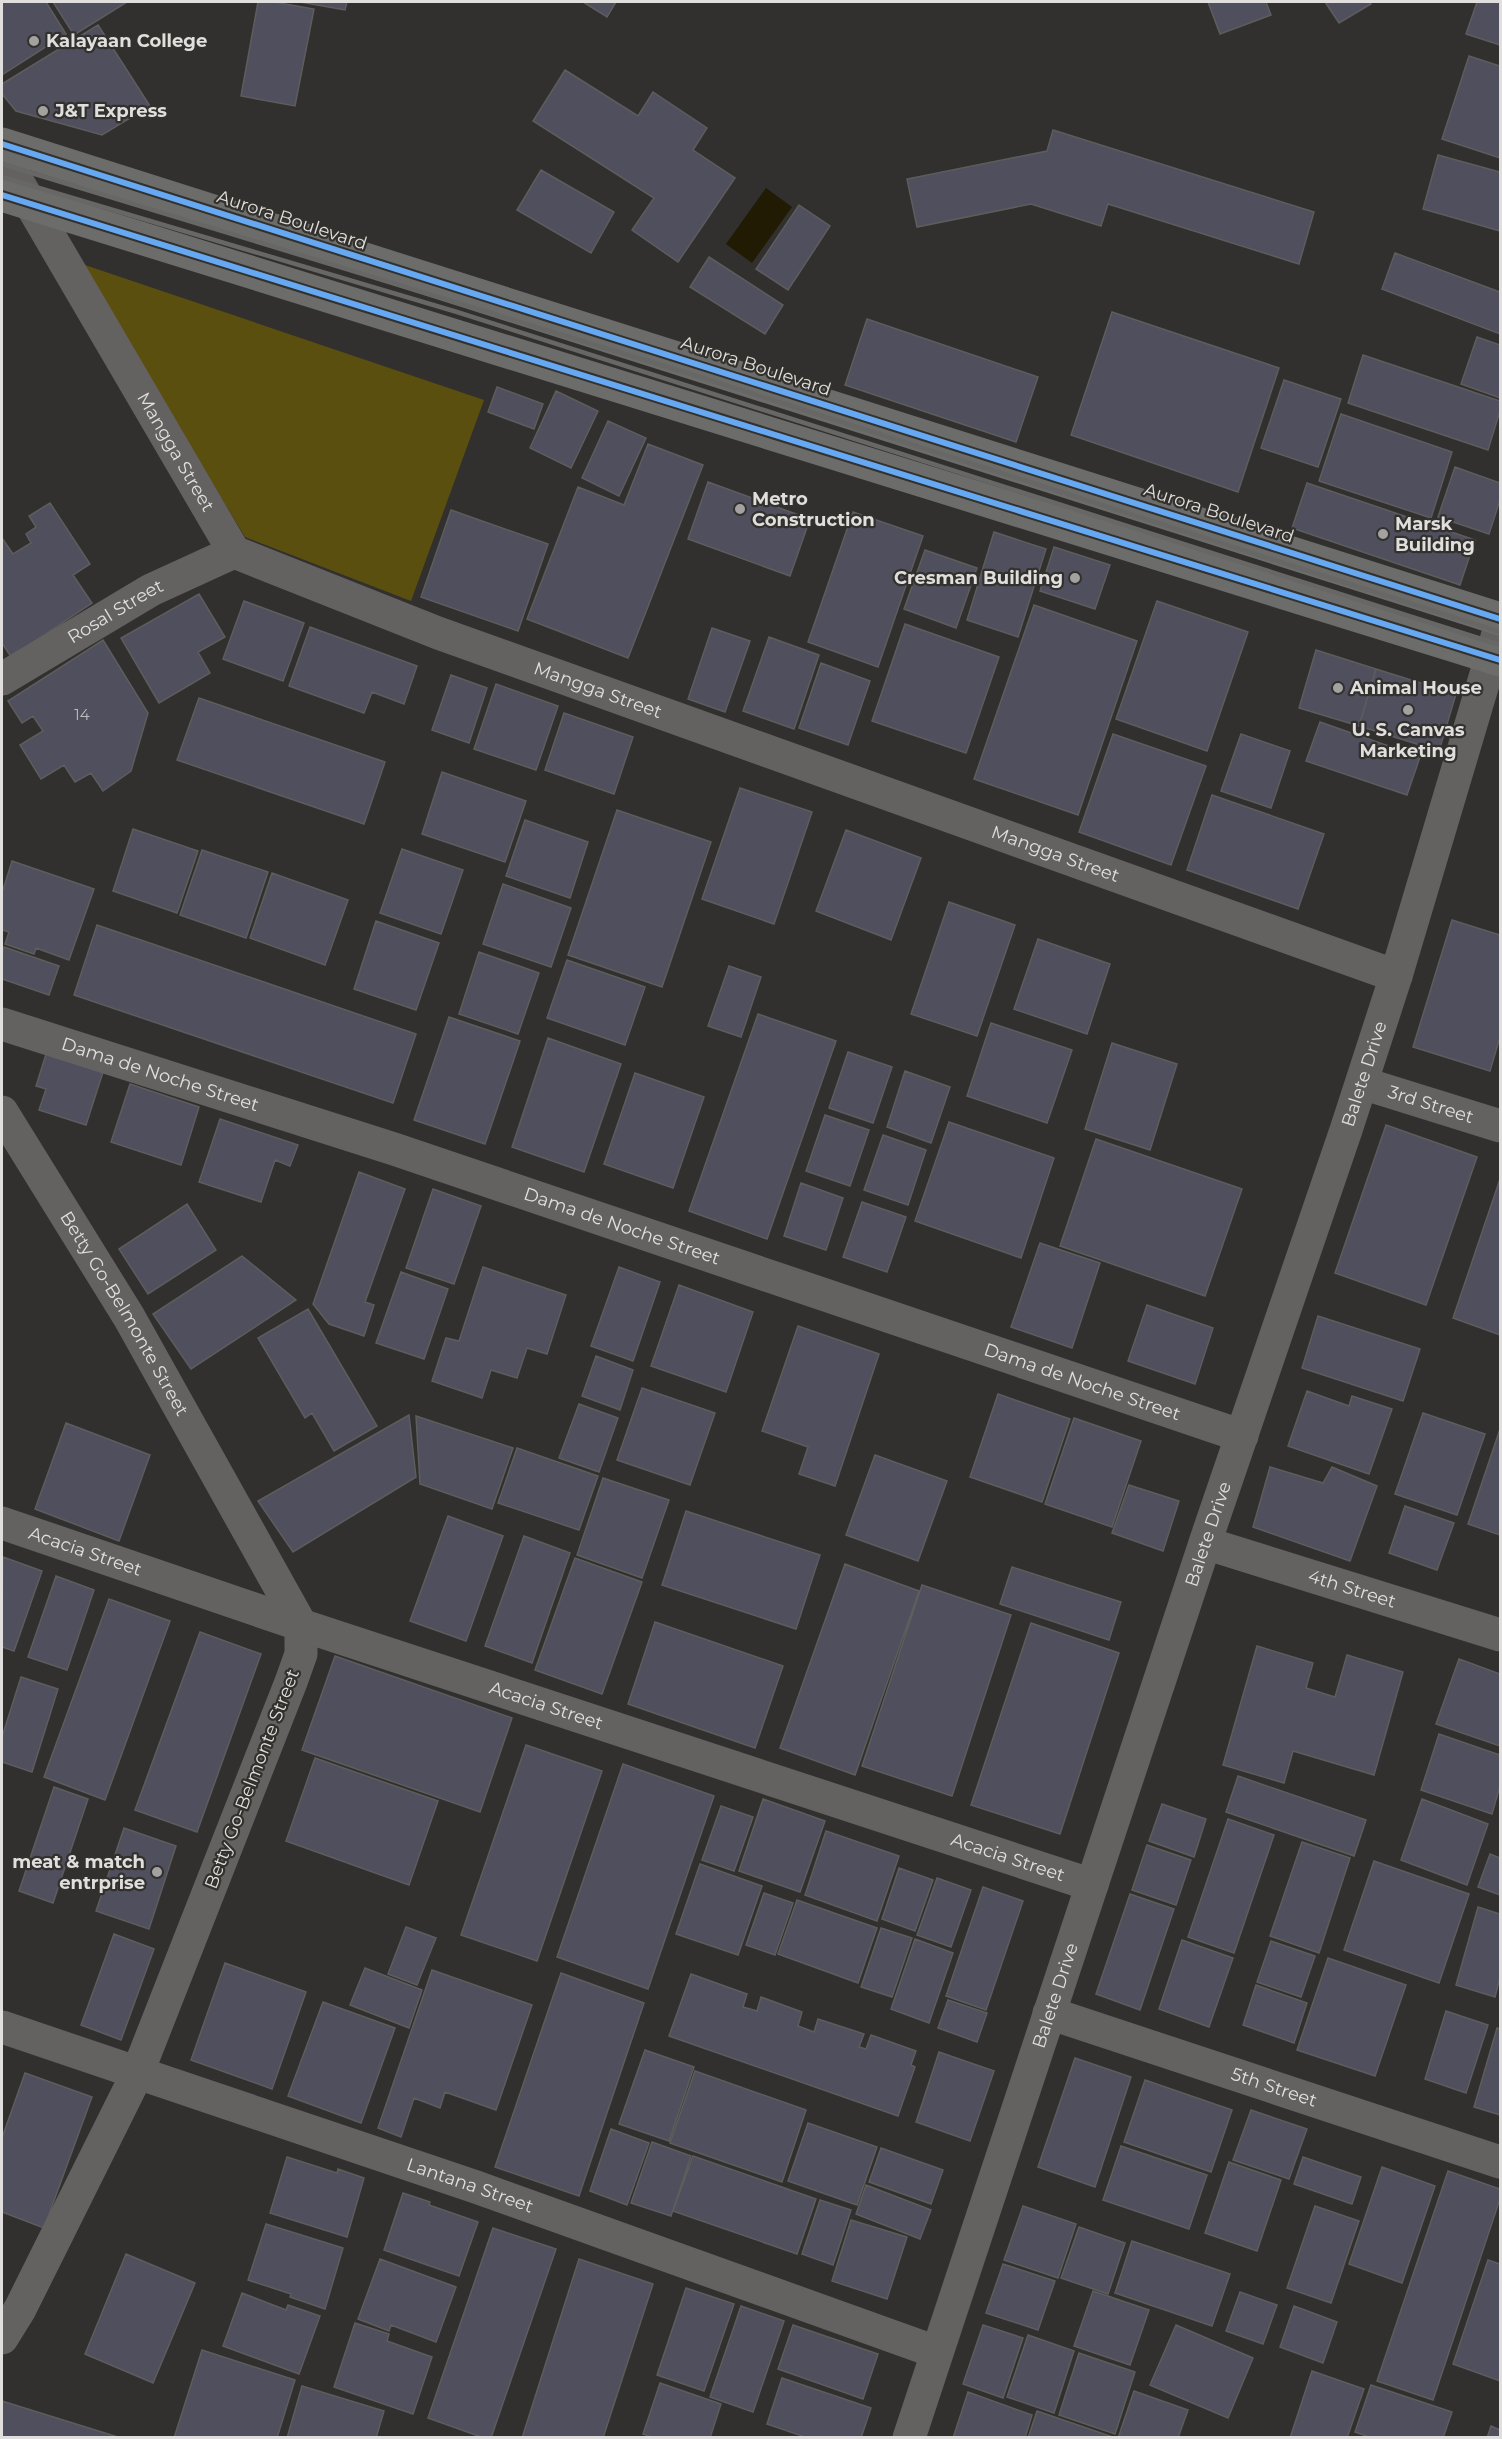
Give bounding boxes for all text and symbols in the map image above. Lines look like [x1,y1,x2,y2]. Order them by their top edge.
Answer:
place label: Kalayaan College [46,30,207,52]
marker: Kalayaan College [27,34,41,48]
place label: J&T Express [54,100,167,122]
marker: J&T Express [36,104,50,118]
street label: Aurora Boulevard [214,185,370,255]
street label: Aurora Boulevard [678,331,834,401]
street label: Mangga Street [132,388,219,516]
street label: Aurora Boulevard [1141,478,1297,548]
place label: Metro Construction [752,488,875,531]
marker: Metro Construction [733,502,747,516]
place label: Marsk Building [1395,513,1475,556]
marker: Marsk Building [1376,527,1390,541]
place label: Cresman Building [894,567,1063,589]
marker: Cresman Building [1068,571,1082,585]
street label: Rosal Street [63,575,167,648]
street label: Mangga Street [531,657,665,723]
place label: Animal House [1349,677,1482,699]
marker: Animal House [1331,681,1345,695]
marker: U. S. Canvas Marketing [1401,703,1415,717]
house number: 14 [74,705,90,724]
place label: U. S. Canvas Marketing [1352,719,1465,762]
street label: Mangga Street [988,821,1122,887]
street label: Balete Drive [1337,1018,1392,1130]
street label: Dama de Noche Street [59,1033,262,1116]
street label: 3rd Street [1385,1081,1476,1128]
street label: Dama de Noche Street [521,1183,723,1270]
street label: Betty Go-Belmonte Street [55,1207,193,1420]
street label: Dama de Noche Street [981,1338,1183,1425]
street label: Balete Drive [1180,1479,1236,1590]
street label: Acacia Street [26,1522,145,1581]
street label: 4th Street [1306,1565,1399,1613]
street label: Betty Go-Belmonte Street [200,1666,304,1892]
street label: Acacia Street [487,1677,606,1734]
street label: Acacia Street [948,1828,1067,1886]
place label: meat & match entrprise [12,1851,145,1894]
marker: meat & match entrprise [150,1865,164,1879]
street label: Balete Drive [1028,1940,1083,2051]
street label: 5th Street [1228,2063,1320,2112]
street label: Lantana Street [404,2153,536,2218]

